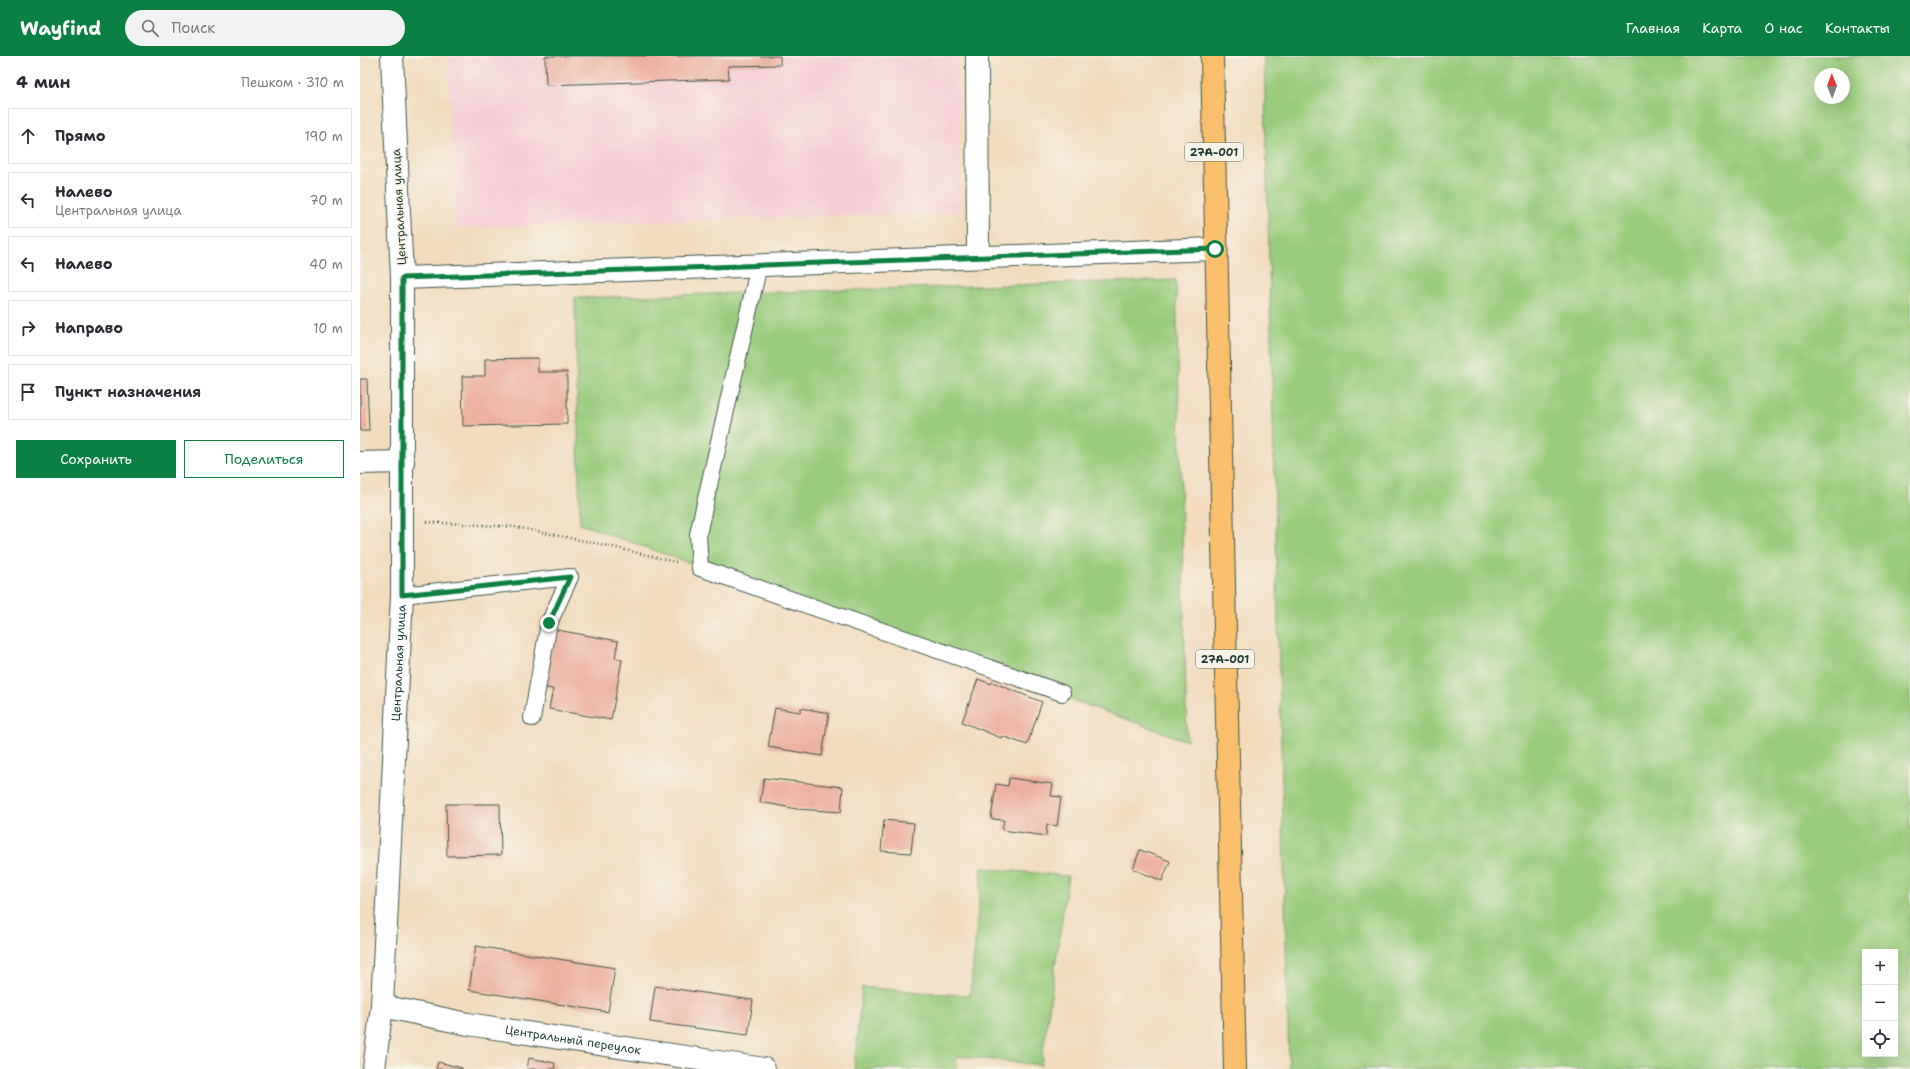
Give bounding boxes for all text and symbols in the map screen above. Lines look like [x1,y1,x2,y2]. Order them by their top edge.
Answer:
search box [125,10,405,46]
text: Wayfind [20,16,101,41]
icon: search [139,17,161,39]
text: Поиск [171,18,215,38]
text: Главная [1626,19,1680,37]
text: Карта [1702,19,1742,37]
text: О нас [1764,19,1803,37]
text: Контакты [1825,19,1890,37]
north arrow [1814,68,1850,104]
text: 4 мин [16,71,71,93]
text: Пешком · 310 m [241,74,344,91]
icon: ahead [17,125,39,147]
text: Прямо [55,126,105,146]
text: 190 m [304,128,343,145]
road number: 27А-001 [1185,143,1243,161]
street label: Центральная улица [388,148,410,266]
text: Налево [55,182,113,202]
icon: left [17,189,39,211]
text: 70 m [309,192,343,209]
text: Центральная улица [55,202,181,219]
route start [1206,240,1224,258]
icon: left [17,253,39,275]
text: Налево [55,254,113,274]
text: 40 m [309,256,343,273]
icon: right [17,317,39,339]
text: Направо [55,318,123,338]
text: 10 m [313,320,343,337]
icon: arrive [17,381,39,403]
text: Пункт назначения [55,382,201,402]
button: Сохранить [16,440,176,478]
button: Поделиться [184,440,344,478]
street label: Центральная улица [388,604,410,722]
route end [540,614,558,632]
road number: 27А-001 [1196,650,1254,668]
map controls [1862,949,1898,1057]
button: + [1862,949,1898,985]
button: − [1862,985,1898,1021]
button: locate [1862,1021,1898,1057]
street label: Центральный переулок [504,1022,643,1058]

